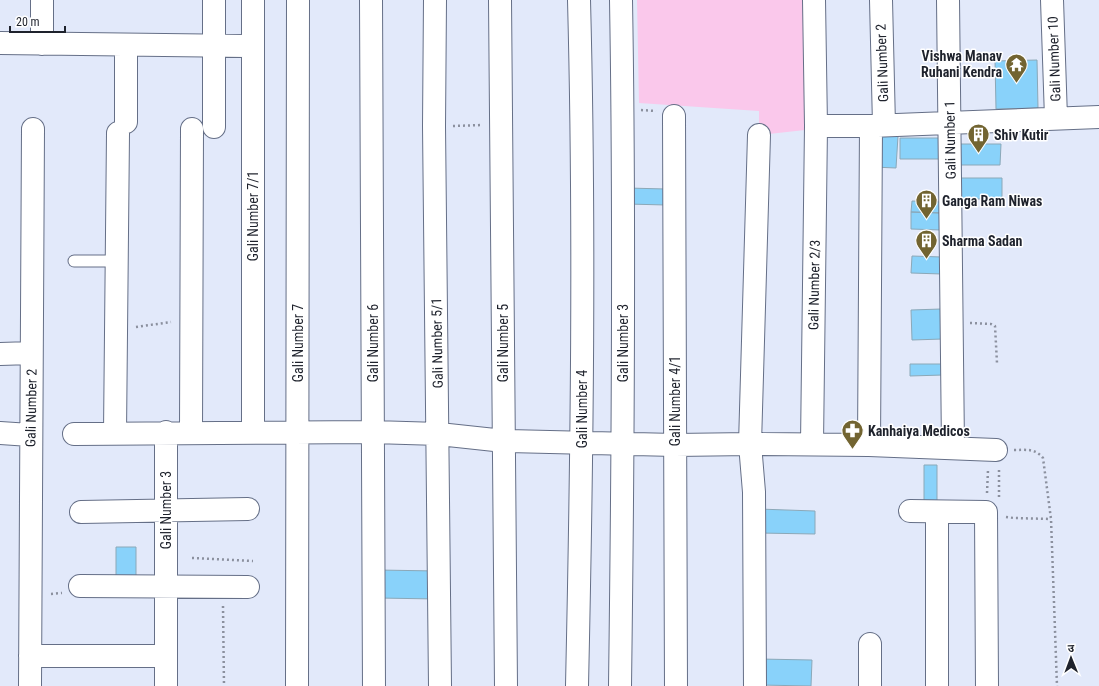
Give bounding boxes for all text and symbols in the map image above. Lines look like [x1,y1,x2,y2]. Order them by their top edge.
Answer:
scale bar [10,8,65,34]
text: 20 m [16,15,40,29]
street label: Gali Number 10 [1045,16,1063,102]
street label: Gali Number 2 [873,23,891,102]
place label: Vishwa Manav Ruhani Kendra [921,48,1003,80]
temple icon: Vishwa Manav Ruhani Kendra [1004,51,1030,84]
street label: Gali Number 1 [941,101,959,179]
building icon: Shiv Kutir [965,122,991,155]
place label: Shiv Kutir [994,127,1049,143]
street label: Gali Number 7/1 [245,171,261,261]
building icon: Ganga Ram Niwas [913,188,939,221]
place label: Ganga Ram Niwas [942,193,1042,209]
building icon: Sharma Sadan [914,228,940,261]
place label: Sharma Sadan [942,233,1023,249]
street label: Gali Number 2/3 [805,240,823,330]
street label: Gali Number 5/1 [428,298,446,388]
street label: Gali Number 7 [290,304,306,382]
street label: Gali Number 6 [365,304,381,382]
street label: Gali Number 5 [495,304,511,382]
street label: Gali Number 3 [615,304,631,382]
street label: Gali Number 4/1 [667,356,683,446]
street label: Gali Number 2 [22,369,40,447]
street label: Gali Number 4 [574,370,590,448]
pharmacy icon: Kanhaiya Medicos [840,418,866,451]
place label: Kanhaiya Medicos [868,423,970,439]
street label: Gali Number 3 [158,471,174,549]
north arrow [1051,638,1091,678]
text: उ [1068,642,1075,655]

